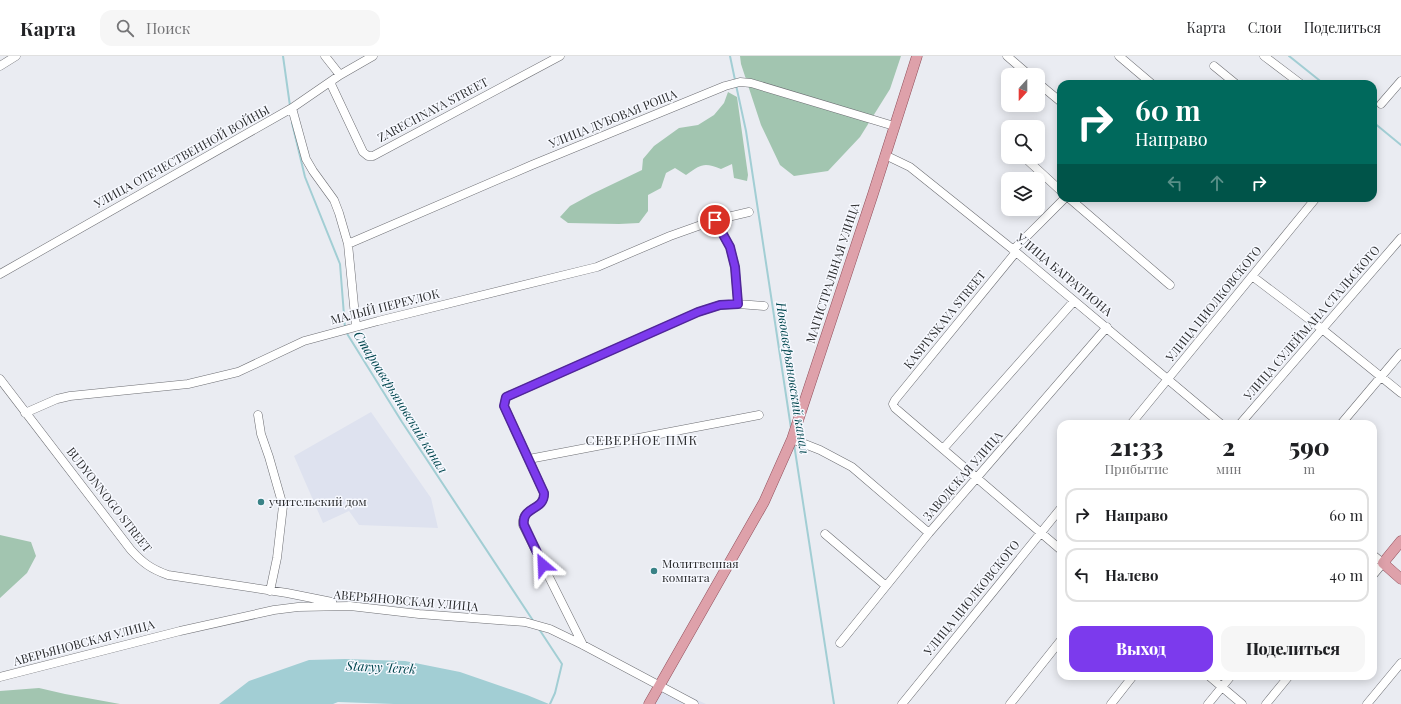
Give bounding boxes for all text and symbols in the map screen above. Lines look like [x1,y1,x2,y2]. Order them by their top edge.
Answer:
search box [100,10,380,46]
text: Карта [20,15,76,41]
icon: search [114,17,136,39]
text: Поиск [146,18,190,38]
text: Карта [1186,18,1226,37]
text: Слои [1248,18,1282,37]
text: Поделиться [1304,18,1381,37]
north arrow [1001,68,1045,112]
map controls [1001,68,1045,216]
street label: ZARECHNAYA STREET [374,73,491,145]
street label: УЛИЦА ДУБОВАЯ РОЩА [545,85,679,151]
text: 60 m [1135,91,1201,128]
icon: right [1069,96,1121,148]
street label: УЛИЦА ОТЕЧЕСТВЕННОЙ ВОЙНЫ [90,101,272,212]
button: search [1001,120,1045,164]
text: Направо [1135,127,1208,151]
button: layers [1001,172,1045,216]
icon: left [1164,172,1186,194]
icon: ahead [1206,172,1228,194]
icon: right [1248,172,1270,194]
street label: МАГИСТРАЛЬНАЯ УЛИЦА [802,200,863,345]
pin [698,203,732,237]
icon: arrive [704,209,726,231]
street label: УЛИЦА БАГРАТИОНА [1012,229,1116,319]
street label: УЛИЦА ЦИОЛКОВСКОГО [1161,242,1265,365]
street label: УЛИЦА СУЛЕЙМАНА СТАЛЬСКОГО [1239,242,1383,404]
street label: KASPIYSKAYA STREET [900,266,989,372]
street label: МАЛЫЙ ПЕРЕУЛОК [328,285,441,327]
water label: Новоаверьяновский канал [773,300,814,455]
water label: Староаверьяновский канал [351,327,452,476]
street label: ЗАВОДСКАЯ УЛИЦА [919,427,1006,523]
text: 21:33 [1110,430,1163,462]
text: 2 [1222,430,1235,462]
text: 590 [1289,430,1330,462]
district label: СЕВЕРНОЕ ПМК [586,431,698,448]
street label: BUDYONNOGO STREET [64,443,156,556]
text: Прибытие [1104,460,1169,477]
text: мин [1216,460,1241,477]
text: m [1303,460,1315,477]
place label: учительский дом [268,493,367,509]
marker: учительский дом [256,497,266,507]
icon: right [1071,504,1093,526]
text: Направо [1105,505,1168,525]
text: 60 m [1329,505,1363,525]
street label: УЛИЦА ЦИОЛКОВСКОГО [919,536,1023,659]
position arrow [522,544,564,586]
place label: Молитвенная комната [662,555,739,585]
icon: left [1071,564,1093,586]
text: Налево [1105,565,1158,585]
text: 40 m [1330,565,1363,585]
marker: Молитвенная комната [649,566,659,576]
street label: АВЕРЬЯНОВСКАЯ УЛИЦА [332,586,480,614]
street label: АВЕРЬЯНОВСКАЯ УЛИЦА [11,615,156,669]
button: Выход [1069,626,1213,672]
button: Поделиться [1221,626,1365,672]
water label: Staryy Terek [345,656,417,677]

